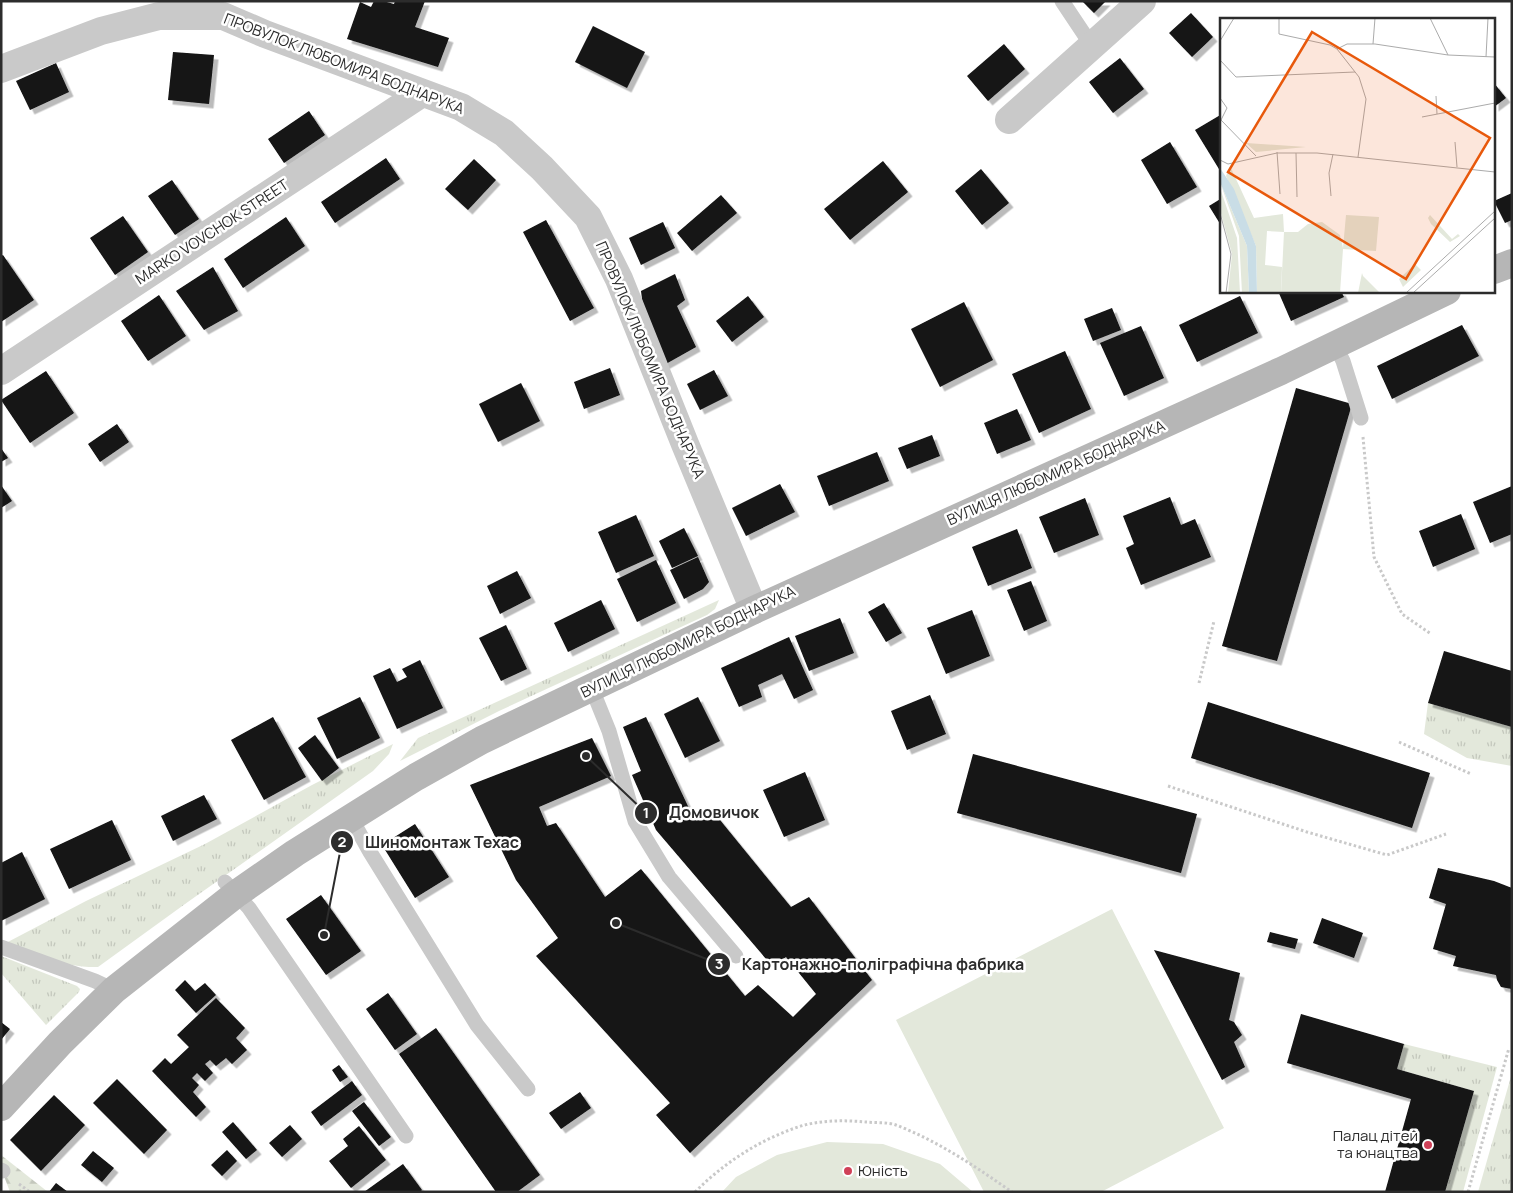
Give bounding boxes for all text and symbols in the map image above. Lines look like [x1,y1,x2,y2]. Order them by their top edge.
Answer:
street label: ПРОВУЛОК ЛЮБОМИРА БОДНАРУКА [221,8,468,119]
inset map [1220,18,1496,292]
street label: MARKO VOVCHOK STREET [131,174,292,289]
street label: ПРОВУЛОК ЛЮБОМИРА БОДНАРУКА [591,238,710,482]
street label: ВУЛИЦЯ ЛЮБОМИРА БОДНАРУКА [943,415,1169,530]
street label: ВУЛИЦЯ ЛЮБОМИРА БОДНАРУКА [577,580,799,703]
callout: Домовичок [634,797,768,828]
text: Домовичок [669,801,759,823]
text: 1 [643,802,649,823]
callout: Шиномонтаж Техас [330,826,529,857]
text: 2 [338,831,347,852]
text: Шиномонтаж Техас [365,831,519,853]
callout: Картонажно-поліграфічна фабрика [706,949,1034,980]
text: 3 [715,953,723,974]
text: Картонажно-поліграфічна фабрика [742,953,1024,975]
place label: Палац дітей та юнацтва [1333,1125,1418,1163]
marker: Палац дітей та юнацтва [1422,1139,1434,1151]
place label: Юність [858,1160,908,1181]
marker: Юність [842,1165,854,1177]

